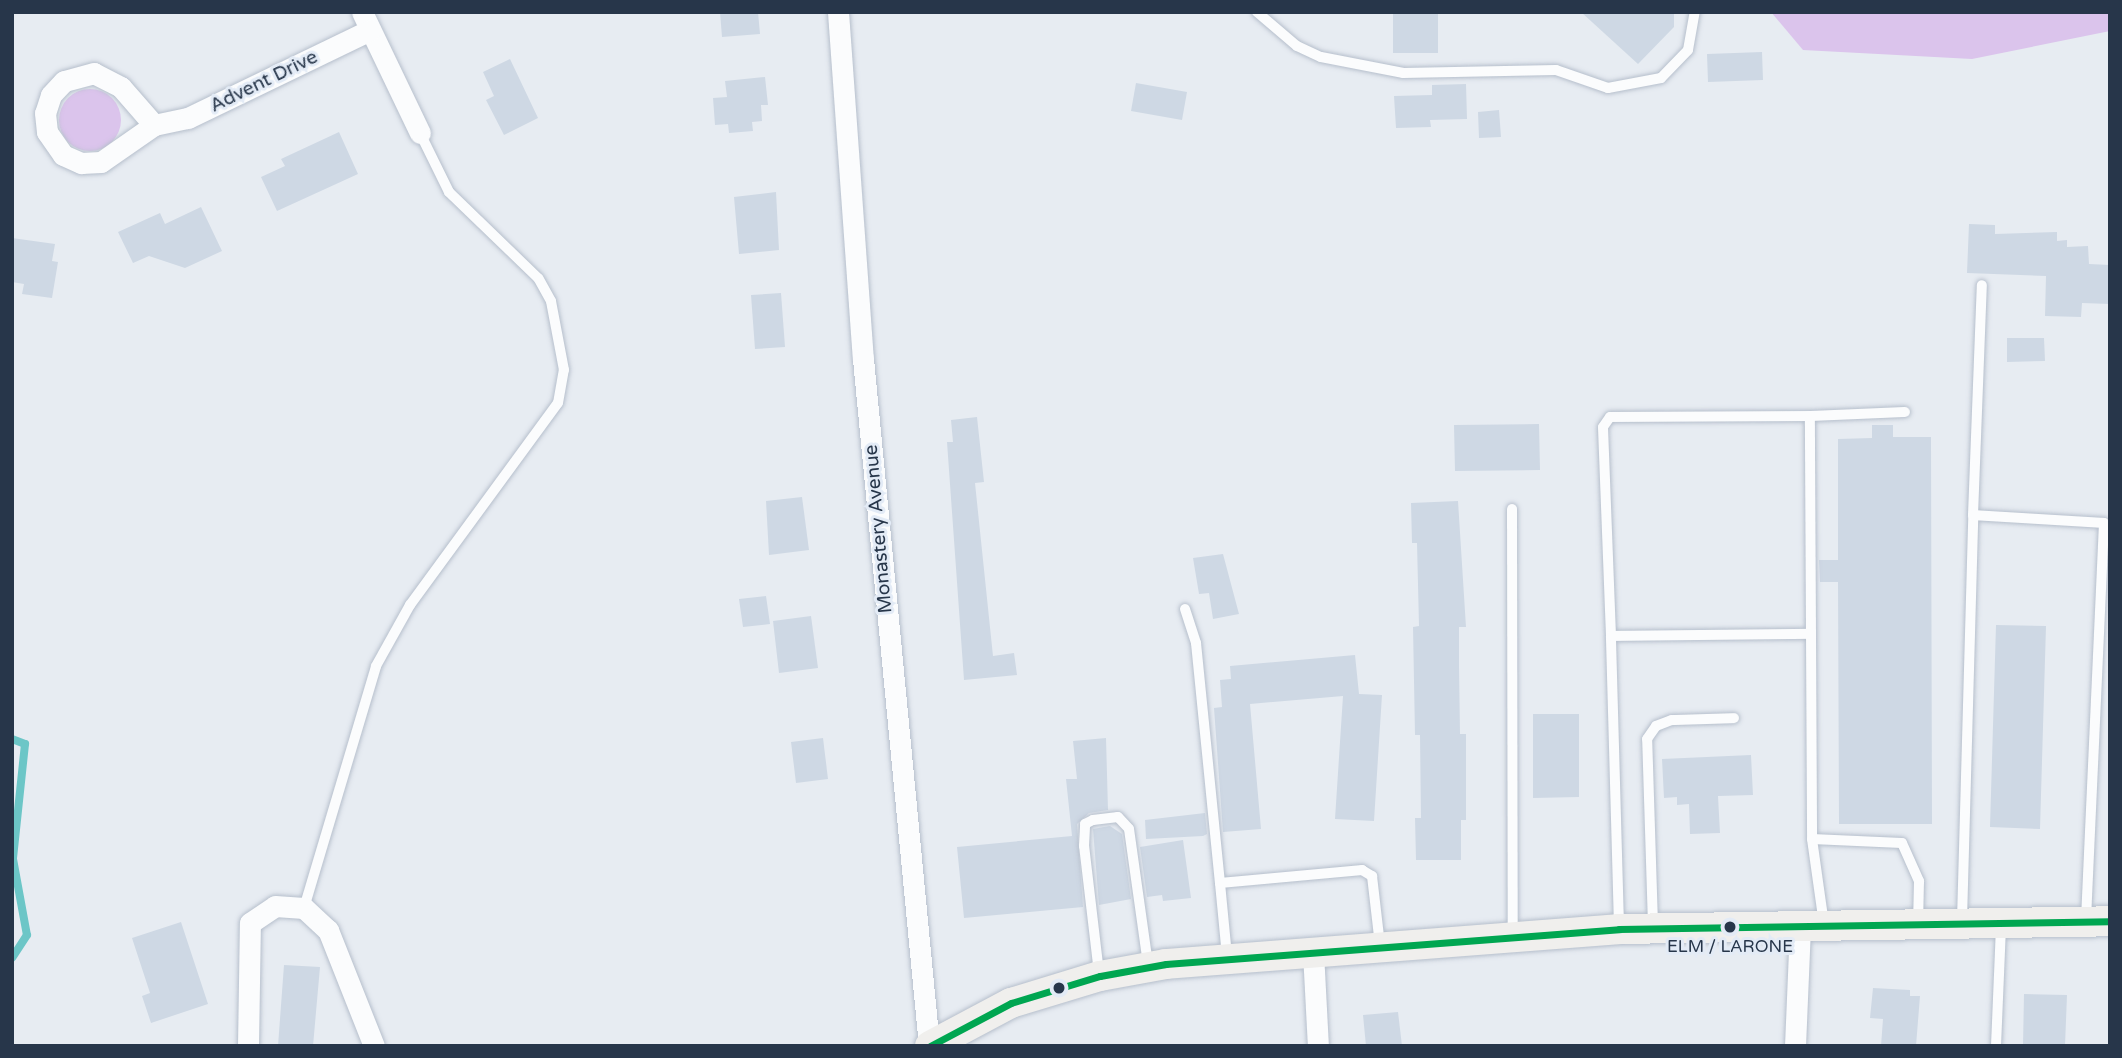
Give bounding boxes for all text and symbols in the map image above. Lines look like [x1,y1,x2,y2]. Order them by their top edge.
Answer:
street label: Advent Drive [206,46,322,118]
street label: Monastery Avenue [860,444,898,614]
marker: ELM / LARONE [1723,920,1737,934]
place label: ELM / LARONE [1667,937,1793,957]
unlabelled marker [1052,981,1066,995]

